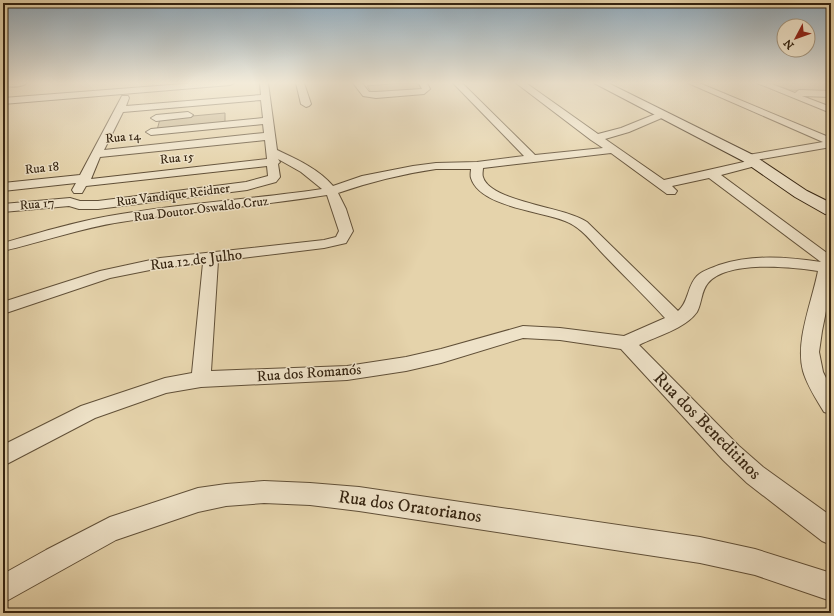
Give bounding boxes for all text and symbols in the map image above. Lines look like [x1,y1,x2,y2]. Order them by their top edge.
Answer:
north arrow [776,18,816,58]
text: N [781,36,797,52]
street label: Rua 14 [105,127,142,147]
street label: Rua 15 [159,148,195,168]
street label: Rua 18 [24,158,60,178]
street label: Rua Vandique Reidner [115,180,231,210]
street label: Rua Doutor Oswaldo Cruz [133,193,270,225]
street label: Rua 17 [19,194,55,213]
street label: Rua 12 de Julho [149,245,243,275]
street label: Rua dos Romanós [256,360,362,386]
street label: Rua dos Beneditinos [648,367,766,485]
street label: Rua dos Oratorianos [337,486,483,528]

